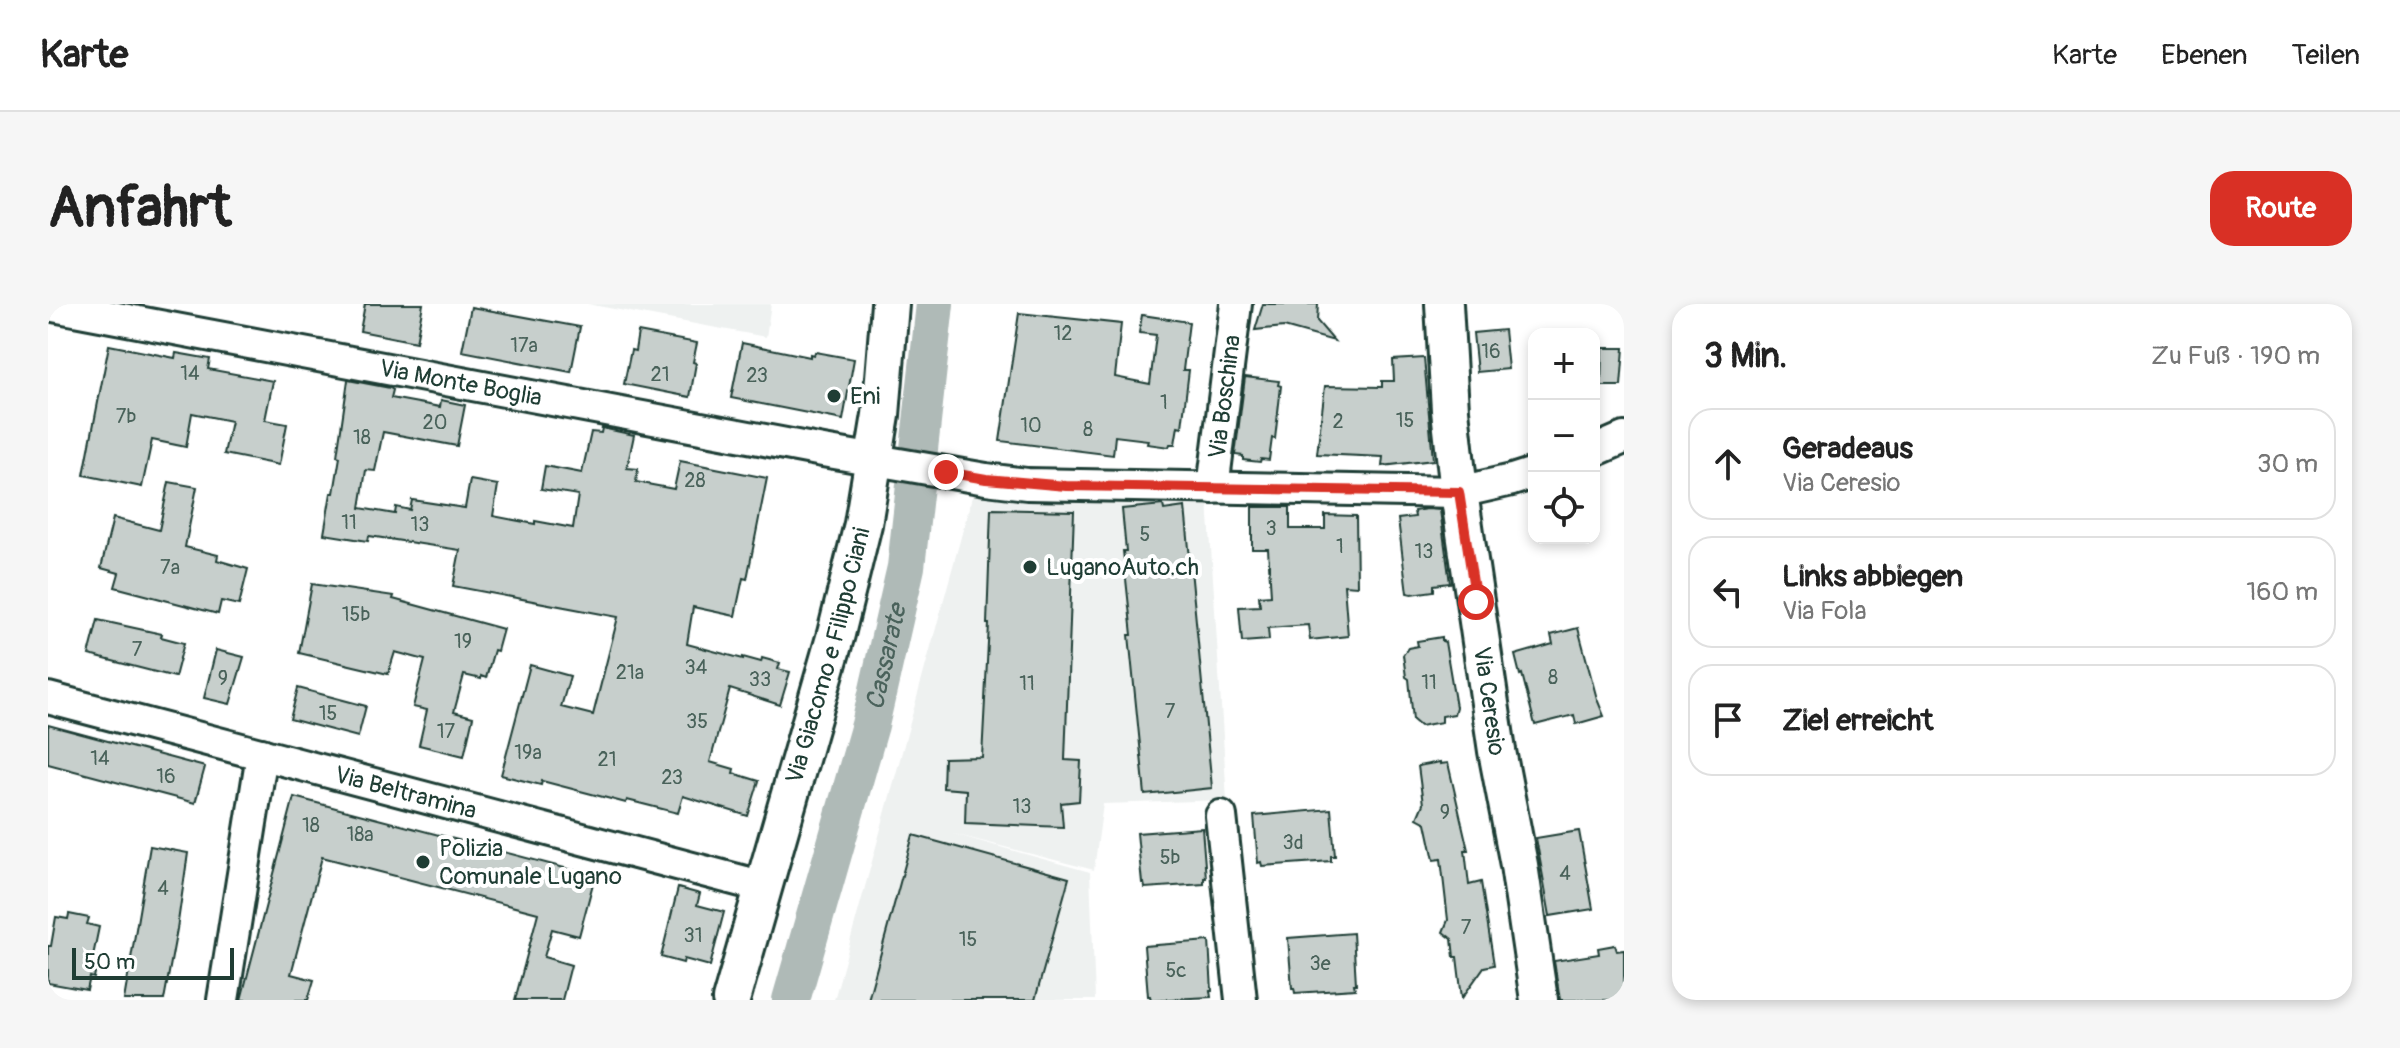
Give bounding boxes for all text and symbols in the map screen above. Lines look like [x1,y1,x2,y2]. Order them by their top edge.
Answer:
text: Karte [40,31,128,79]
text: Karte [2052,38,2117,73]
text: Ebenen [2161,38,2248,73]
text: Teilen [2292,38,2360,73]
button: Route [2210,171,2352,246]
text: Anfahrt [48,174,231,243]
house number: 12 [1054,321,1073,346]
map controls [1528,328,1600,544]
button: + [1528,328,1600,400]
house number: 17a [510,333,538,358]
street label: Via Boschina [1203,333,1247,460]
text: 3 Min. [1704,335,1787,378]
house number: 16 [1481,339,1501,364]
text: Zu Fuß · 190 m [2151,340,2320,372]
street label: Via Monte Boglia [377,354,544,413]
house number: 14 [180,361,200,386]
house number: 21 [651,362,670,387]
house number: 23 [746,363,768,388]
place label: Eni [850,382,880,411]
marker: Eni [825,387,843,405]
house number: 1 [1160,390,1168,415]
button: − [1528,400,1600,472]
house number: 7b [116,404,136,429]
house number: 15 [1396,408,1414,433]
house number: 2 [1332,409,1344,434]
house number: 20 [423,410,447,435]
house number: 10 [1020,413,1042,438]
house number: 8 [1083,417,1093,442]
house number: 18 [353,425,371,450]
text: Geradeaus [1782,430,1913,467]
icon: ahead [1706,442,1750,486]
text: 30 m [2257,448,2318,480]
route end [928,454,964,490]
text: Via Ceresio [1782,467,1901,499]
house number: 28 [684,468,706,493]
button: locate [1528,472,1600,544]
house number: 11 [341,510,357,535]
house number: 13 [411,512,429,537]
house number: 3 [1265,516,1277,541]
house number: 5 [1140,522,1150,547]
street label: Via Giacomo e Filippo Ciani [780,524,877,787]
house number: 1 [1336,534,1344,559]
house number: 13 [1415,539,1433,564]
place label: LuganoAuto.ch [1046,553,1199,582]
house number: 7a [160,555,180,580]
marker: LuganoAuto.ch [1021,558,1039,576]
text: Links abbiegen [1782,558,1963,595]
icon: left [1706,570,1750,614]
text: 160 m [2246,576,2318,608]
route start [1458,584,1494,620]
text: Via Fola [1782,595,1867,627]
water label: Cassarate [859,599,915,713]
house number: 15b [342,602,370,627]
house number: 19 [454,629,472,654]
house number: 7 [132,637,143,662]
street label: Via Ceresio [1467,645,1511,758]
house number: 34 [685,655,708,680]
house number: 21a [616,660,644,685]
house number: 8 [1548,665,1558,690]
house number: 9 [218,666,228,691]
house number: 33 [749,667,771,692]
house number: 11 [1421,670,1437,695]
house number: 11 [1019,671,1035,696]
icon: arrive [1706,698,1750,742]
house number: 7 [1165,699,1176,724]
house number: 15 [319,701,337,726]
text: Ziel erreicht [1782,702,1933,739]
house number: 35 [686,709,708,734]
house number: 17 [437,719,456,744]
house number: 19a [514,740,542,765]
house number: 14 [90,746,110,771]
house number: 21 [598,747,617,772]
street label: Via Beltramina [331,760,480,826]
house number: 16 [156,764,176,789]
house number: 23 [661,765,683,790]
house number: 13 [1013,794,1031,819]
house number: 9 [1440,800,1450,825]
house number: 18 [302,813,320,838]
house number: 18a [346,822,374,847]
house number: 3d [1283,830,1303,855]
place label: Polizia Comunale Lugano [439,834,622,891]
house number: 5b [1160,845,1180,870]
marker: Polizia Comunale Lugano [414,853,432,871]
house number: 4 [1559,861,1571,886]
house number: 4 [157,876,169,901]
house number: 7 [1461,915,1472,940]
house number: 31 [684,923,702,948]
house number: 15 [959,927,977,952]
scale bar [72,944,234,980]
text: 50 m [84,948,135,976]
house number: 3e [1309,951,1331,976]
house number: 5c [1166,958,1187,983]

